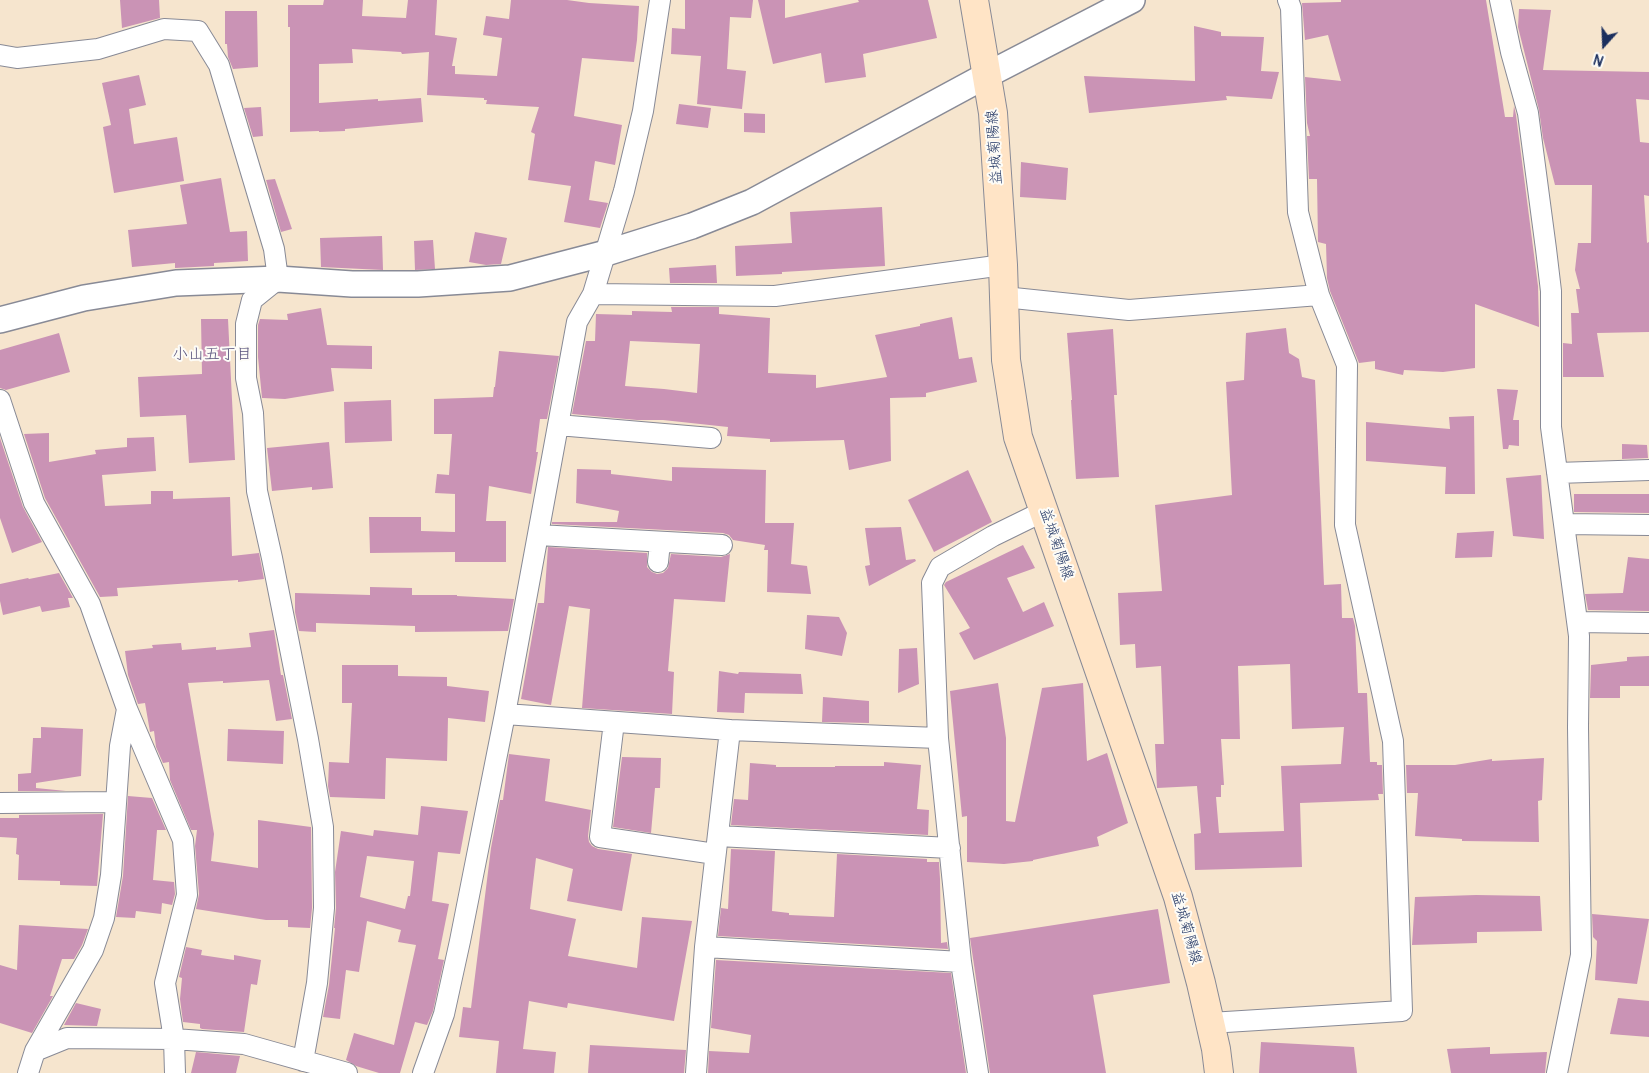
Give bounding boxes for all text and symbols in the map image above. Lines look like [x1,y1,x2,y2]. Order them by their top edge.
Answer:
north arrow [1579,20,1629,70]
text: N [1591,50,1606,69]
street label: 益城菊陽線 [983,109,1007,185]
district label: 小山五丁目 [172,345,252,365]
street label: 益城菊陽線 [1035,506,1077,582]
street label: 益城菊陽線 [1167,889,1205,967]

